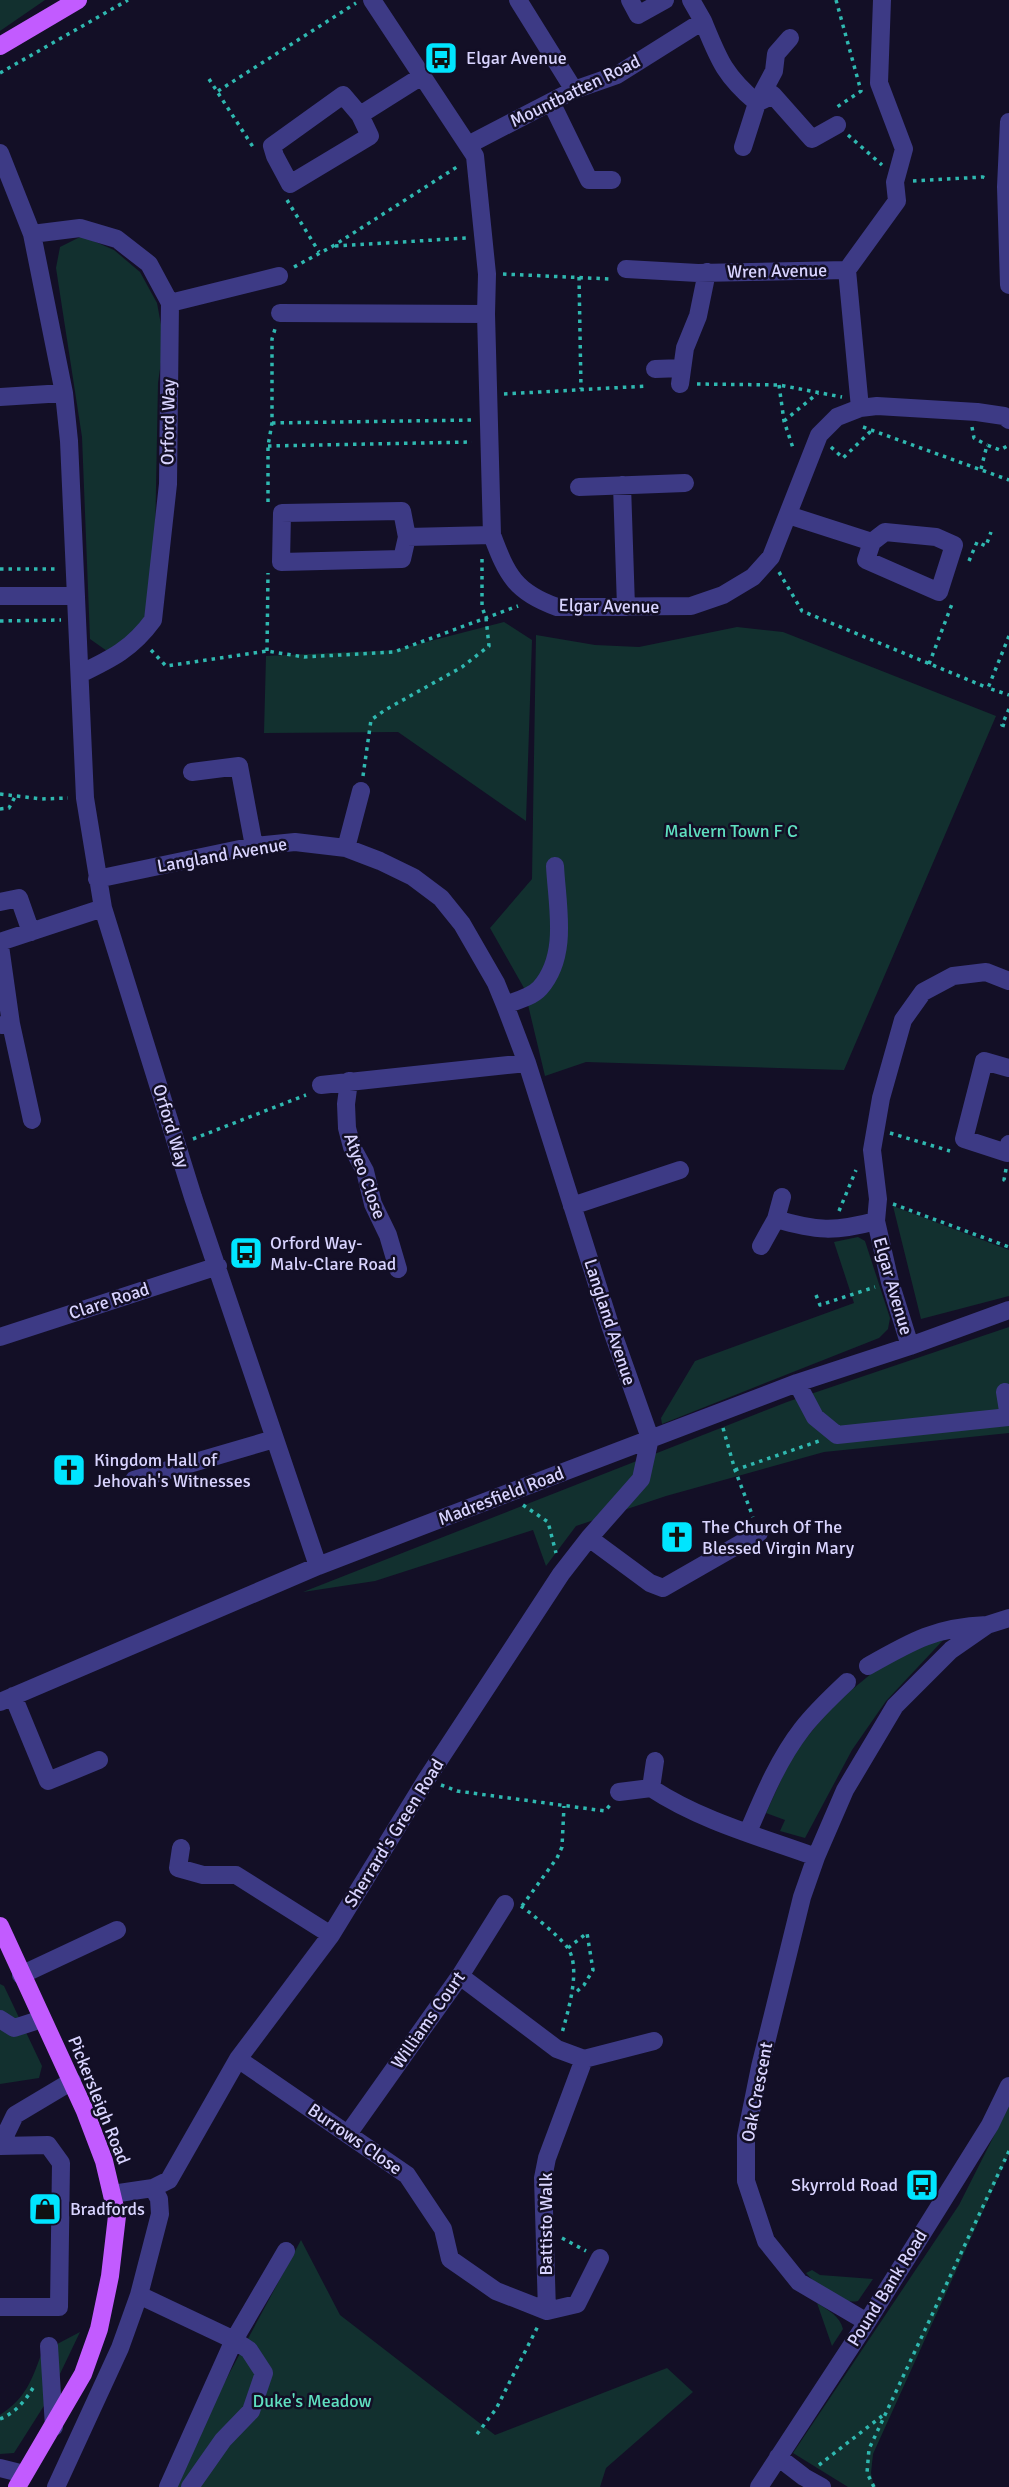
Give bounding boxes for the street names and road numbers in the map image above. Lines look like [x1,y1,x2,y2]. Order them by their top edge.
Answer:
street label: Mountbatten Road [506,50,644,132]
street label: Wren Avenue [727,259,827,283]
street label: Orford Way [156,378,180,465]
street label: Elgar Avenue [558,594,660,618]
street label: Langland Avenue [155,833,289,877]
street label: Orford Way [148,1082,194,1171]
street label: Atyeo Close [339,1130,391,1222]
street label: Elgar Avenue [869,1234,917,1338]
street label: Langland Avenue [579,1256,641,1388]
street label: Clare Road [66,1278,152,1324]
street label: Madresfield Road [435,1462,567,1530]
street label: Sherrard's Green Road [339,1755,449,1911]
street label: Williams Court [386,1967,470,2073]
street label: Pickersleigh Road [63,2033,135,2167]
street label: Oak Crescent [737,2040,777,2144]
street label: Burrows Close [304,2098,406,2180]
street label: Battisto Walk [535,2173,557,2275]
street label: Pound Bank Road [842,2226,932,2350]

